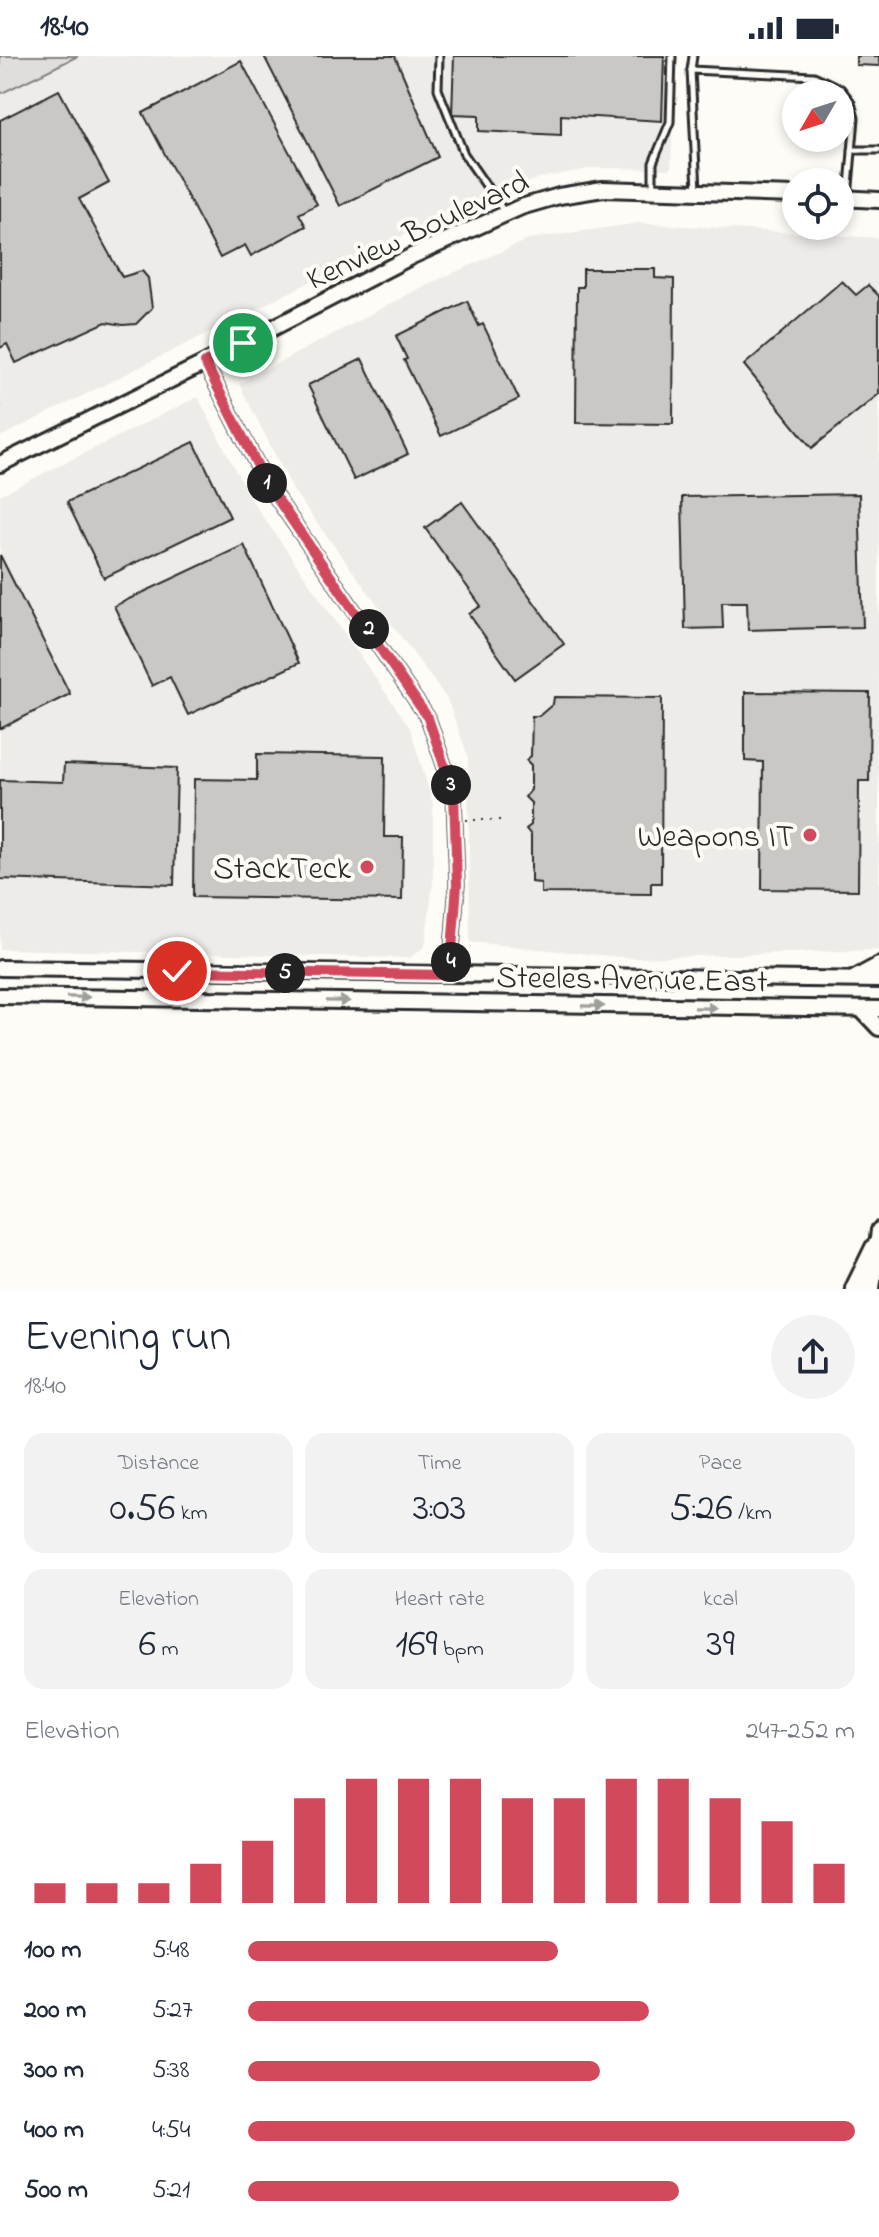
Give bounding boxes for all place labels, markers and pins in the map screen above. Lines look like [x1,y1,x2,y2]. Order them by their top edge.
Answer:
pin [209,309,277,377]
pin: 1 [247,463,287,503]
pin: 2 [349,609,389,649]
pin: 3 [431,765,471,805]
place label: Weapons IT [638,815,794,862]
marker: Weapons IT [801,826,819,844]
place label: StackTeck [213,847,352,894]
marker: StackTeck [358,858,376,876]
pin [143,937,211,1005]
pin: 4 [431,942,471,982]
pin: 5 [265,953,305,993]

